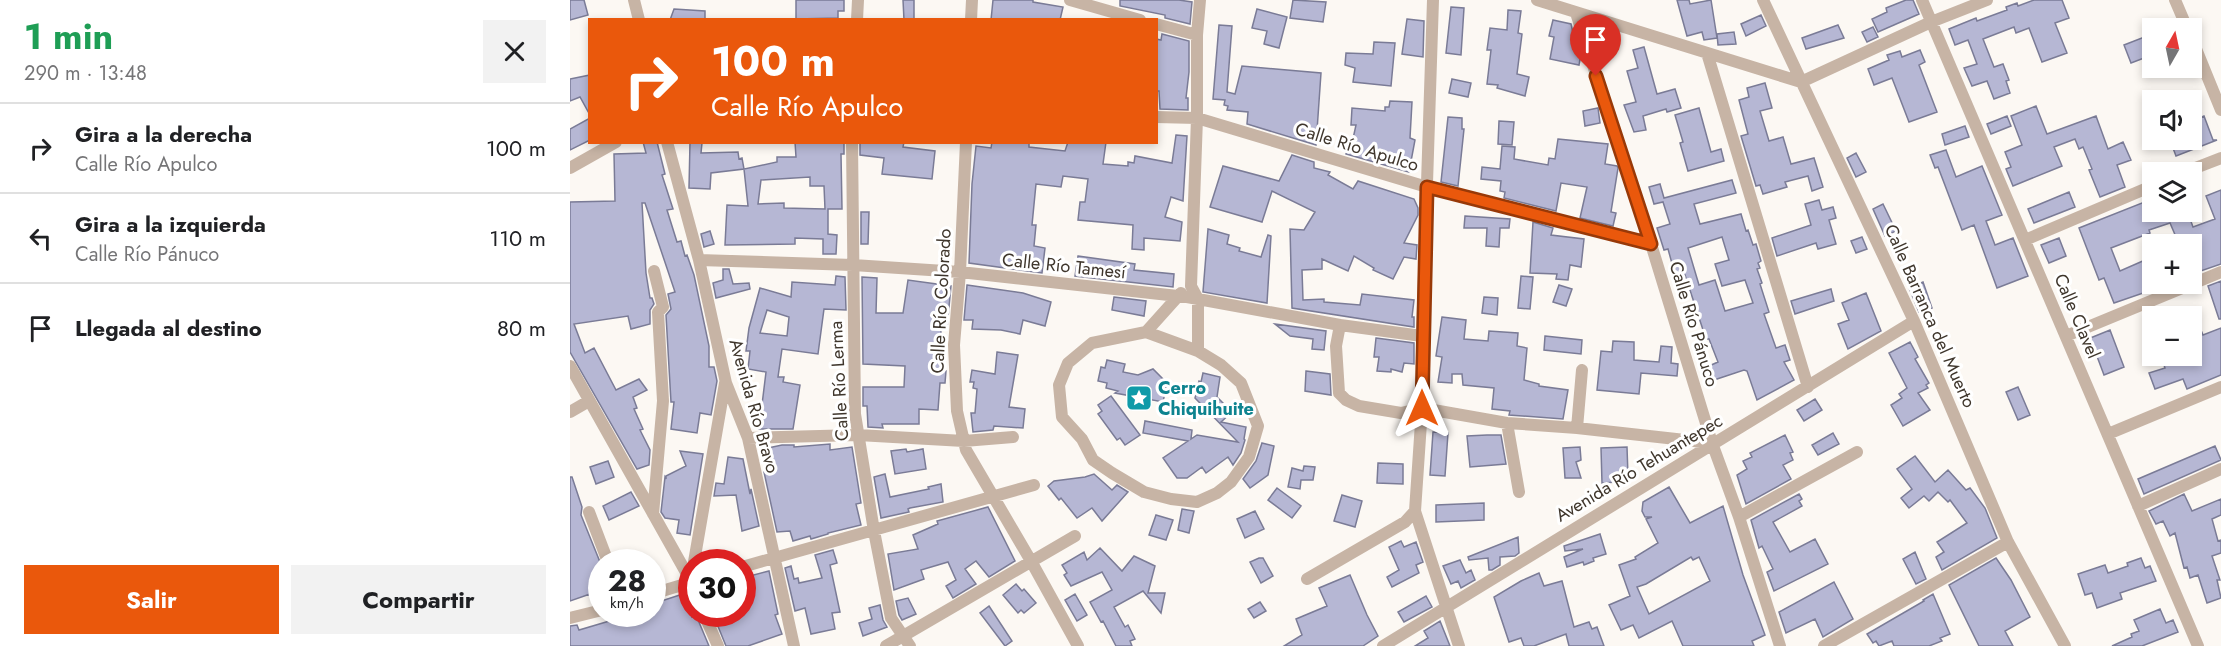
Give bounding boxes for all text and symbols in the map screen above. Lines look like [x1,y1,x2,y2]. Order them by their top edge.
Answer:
text: 1 min [24,10,113,62]
pin [1570,14,1621,76]
north arrow [2142,18,2202,78]
map controls [2142,18,2202,366]
button: close [483,20,546,83]
icon: arrive [1579,23,1612,56]
text: 100 m [711,31,835,92]
icon: right [612,42,690,120]
text: 290 m · 13:48 [24,59,147,88]
text: Calle Río Apulco [711,87,903,126]
button: sound [2142,90,2202,150]
street label: Calle Río Apulco [1292,116,1422,178]
text: Gira a la derecha [75,118,252,150]
icon: right [24,132,57,165]
text: 100 m [486,132,546,164]
text: Calle Río Apulco [75,150,217,179]
button: layers [2142,162,2202,222]
text: Gira a la izquierda [75,208,266,240]
street label: Calle Barranca del Muerto [1878,220,1982,412]
icon: left [24,222,57,255]
text: 110 m [489,222,546,254]
street label: Calle Río Colorado [924,228,958,374]
button: + [2142,234,2202,294]
text: Calle Río Pánuco [75,240,219,269]
street label: Calle Río Tamesí [1001,247,1129,286]
street label: Calle Río Pánuco [1663,258,1725,390]
street label: Calle Clavel [2047,269,2107,363]
button: − [2142,306,2202,366]
icon: arrive [24,312,57,345]
text: Llegada al destino [75,312,262,344]
text: 80 m [497,312,546,344]
street label: Calle Río Lerma [823,320,855,442]
street label: Avenida Río Bravo [722,336,786,476]
place label: Cerro Chiquihuite [1158,375,1254,422]
position arrow [1390,376,1454,440]
place icon: Cerro Chiquihuite [1124,383,1154,413]
street label: Avenida Río Tehuantepec [1550,408,1728,528]
speed limit sign: 30 [678,549,756,627]
text: 28 [608,559,646,602]
button: Salir [24,565,279,634]
button: Compartir [291,565,546,634]
text: km/h [610,592,644,614]

